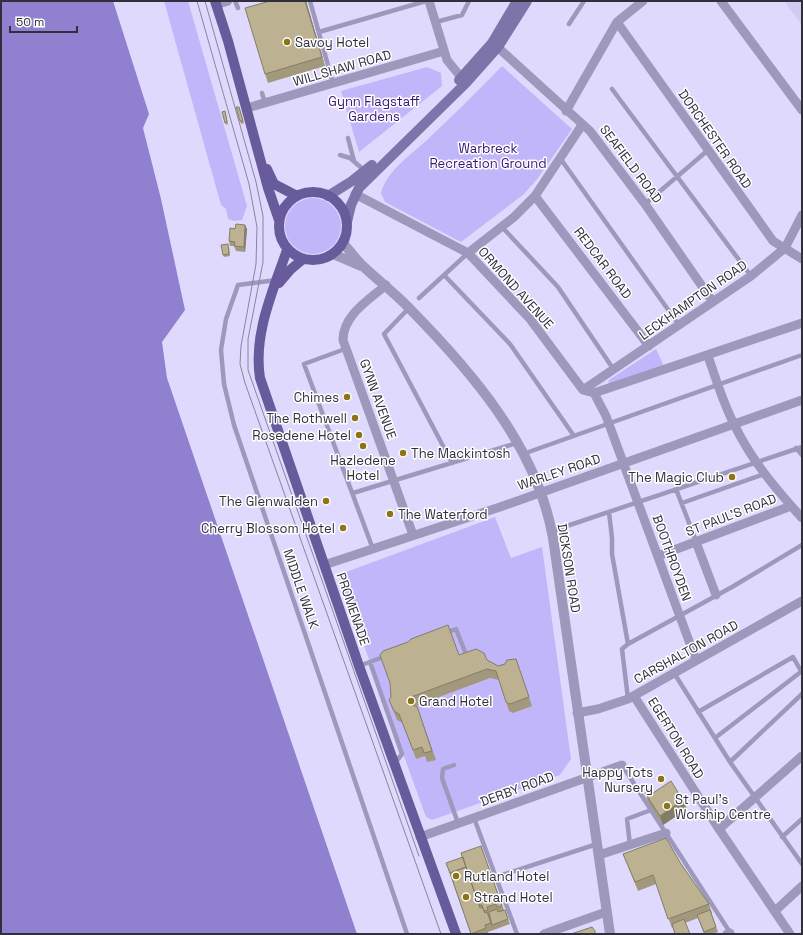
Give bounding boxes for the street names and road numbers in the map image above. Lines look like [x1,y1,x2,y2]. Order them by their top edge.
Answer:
street label: WILLSHAW ROAD [291,46,393,90]
street label: DORCHESTER ROAD [674,86,756,192]
street label: SEAFIELD ROAD [596,121,666,207]
street label: REDCAR ROAD [570,224,636,302]
street label: ORMOND AVENUE [475,243,557,333]
street label: LECKHAMPTON ROAD [636,256,750,344]
street label: GYNN AVENUE [356,357,400,441]
street label: WARLEY ROAD [515,450,603,494]
street label: ST PAUL'S ROAD [683,490,779,540]
street label: BOOTHROYDEN [648,512,696,604]
street label: DICKSON ROAD [554,522,584,614]
street label: MIDDLE WALK [279,547,323,631]
street label: PROMENADE [333,570,373,648]
street label: CARSHALTON ROAD [631,616,741,688]
street label: EGERTON ROAD [644,694,708,782]
street label: DERBY ROAD [478,768,556,810]

